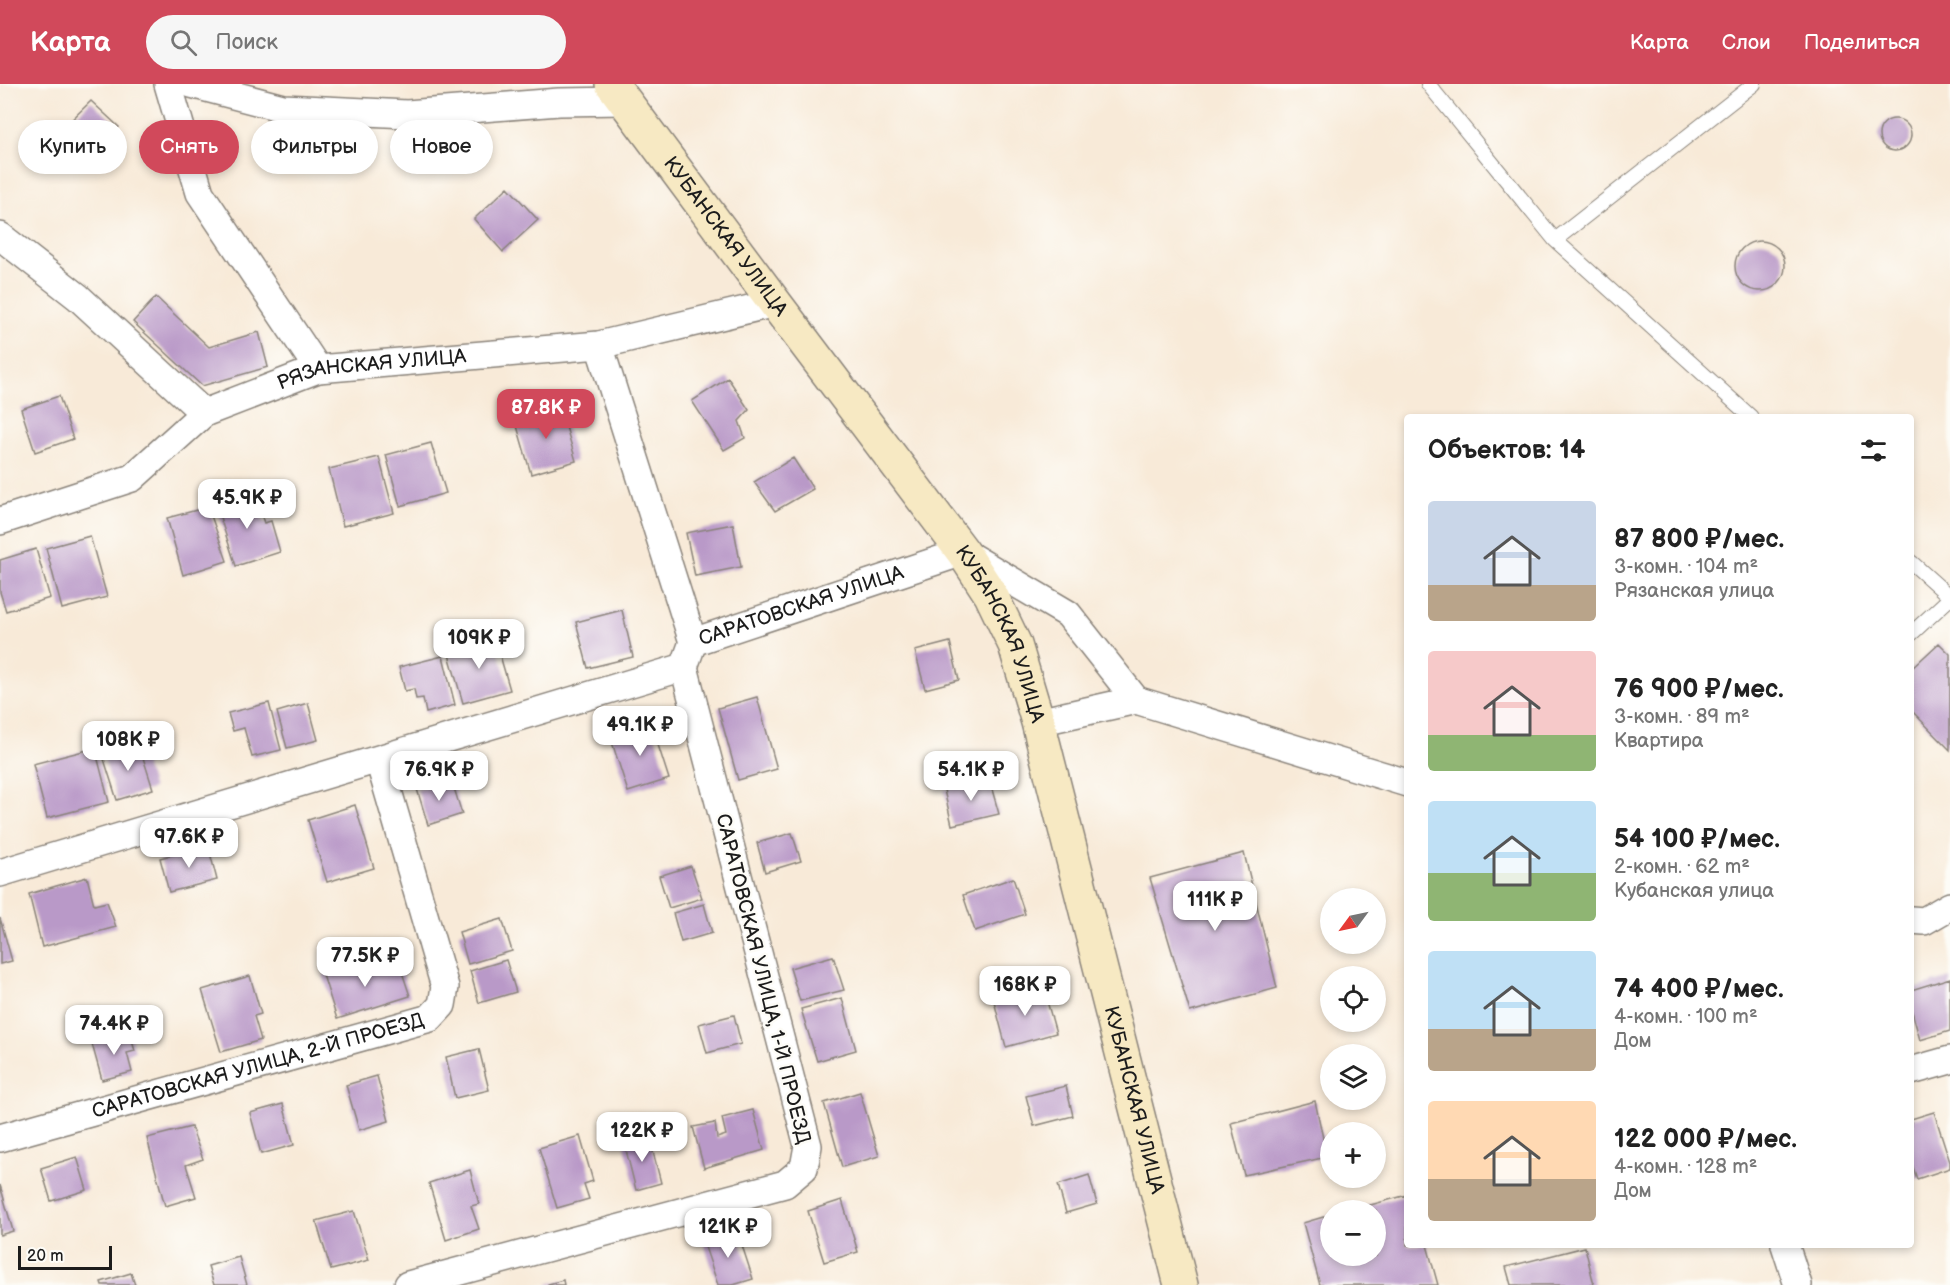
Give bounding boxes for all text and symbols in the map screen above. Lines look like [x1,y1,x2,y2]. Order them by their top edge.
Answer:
search box [146,15,566,69]
text: Карта [30,26,110,59]
icon: search [167,26,200,59]
text: Поиск [215,29,278,56]
text: Карта [1630,30,1689,55]
text: Слои [1722,30,1771,55]
text: Поделиться [1804,30,1920,55]
chip: Купить [18,120,127,174]
chip: Снять [139,120,239,174]
chip: Фильтры [251,120,378,174]
chip: Новое [390,120,493,174]
street label: КУБАНСКАЯ УЛИЦА [658,152,793,322]
street label: РЯЗАНСКАЯ УЛИЦА [274,344,468,396]
pin: 87.8K ₽ [491,389,601,440]
text: 87.8K ₽ [511,396,581,420]
icon: filters [1857,434,1890,467]
text: Объектов: 14 [1428,435,1585,466]
pin: 45.9K ₽ [192,479,302,530]
text: 45.9K ₽ [212,486,282,510]
text: 87 800 ₽/мес. [1614,524,1784,555]
icon: home [1476,525,1548,597]
street label: КУБАНСКАЯ УЛИЦА [950,541,1050,727]
text: 3-комн. · 104 m² [1614,555,1758,579]
street label: САРАТОВСКАЯ УЛИЦА [696,560,907,651]
text: Рязанская улица [1614,579,1774,603]
pin: 109K ₽ [430,619,528,670]
text: 109K ₽ [447,626,511,650]
text: 76 900 ₽/мес. [1614,674,1784,705]
icon: home [1476,675,1548,747]
text: 3-комн. · 89 m² [1614,705,1750,729]
pin: 49.1K ₽ [585,706,695,757]
text: 49.1K ₽ [607,713,673,737]
pin: 108K ₽ [79,721,177,772]
text: 108K ₽ [96,728,160,752]
text: Квартира [1614,729,1704,753]
pin: 76.9K ₽ [384,751,494,802]
pin: 54.1K ₽ [916,751,1026,802]
text: 76.9K ₽ [404,758,474,782]
text: 54.1K ₽ [938,758,1004,782]
street label: САРАТОВСКАЯ УЛИЦА, 1-Й ПРОЕЗД [710,811,816,1147]
pin: 97.6K ₽ [134,818,244,869]
text: 54 100 ₽/мес. [1614,824,1780,855]
text: 97.6K ₽ [154,825,224,849]
icon: home [1476,825,1548,897]
text: 2-комн. · 62 m² [1614,855,1750,879]
text: Кубанская улица [1614,879,1774,903]
pin: 111K ₽ [1166,881,1264,932]
text: 111K ₽ [1187,888,1243,912]
north arrow [1320,888,1386,954]
map controls [1320,888,1386,1266]
pin: 77.5K ₽ [310,937,420,988]
text: 77.5K ₽ [331,944,399,968]
pin: 168K ₽ [976,966,1074,1017]
button: locate [1320,966,1386,1032]
text: 168K ₽ [993,973,1057,997]
text: 74 400 ₽/мес. [1614,974,1784,1005]
icon: home [1476,975,1548,1047]
street label: КУБАНСКАЯ УЛИЦА [1099,1003,1170,1197]
pin: 74.4K ₽ [59,1005,169,1056]
text: 4-комн. · 100 m² [1614,1005,1758,1029]
street label: САРАТОВСКАЯ УЛИЦА, 2-Й ПРОЕЗД [89,1008,427,1124]
text: 74.4K ₽ [79,1012,149,1036]
text: Дом [1614,1029,1652,1053]
button: layers [1320,1044,1386,1110]
pin: 122K ₽ [593,1112,691,1163]
text: 122K ₽ [610,1119,674,1143]
button: + [1320,1122,1386,1188]
text: 122 000 ₽/мес. [1614,1124,1797,1155]
icon: home [1476,1125,1548,1197]
text: 4-комн. · 128 m² [1614,1155,1757,1179]
text: Дом [1614,1179,1652,1203]
button: − [1320,1200,1386,1266]
pin: 121K ₽ [679,1208,777,1259]
text: 121K ₽ [698,1215,758,1239]
scale bar [18,1243,112,1270]
text: 20 m [27,1247,63,1266]

